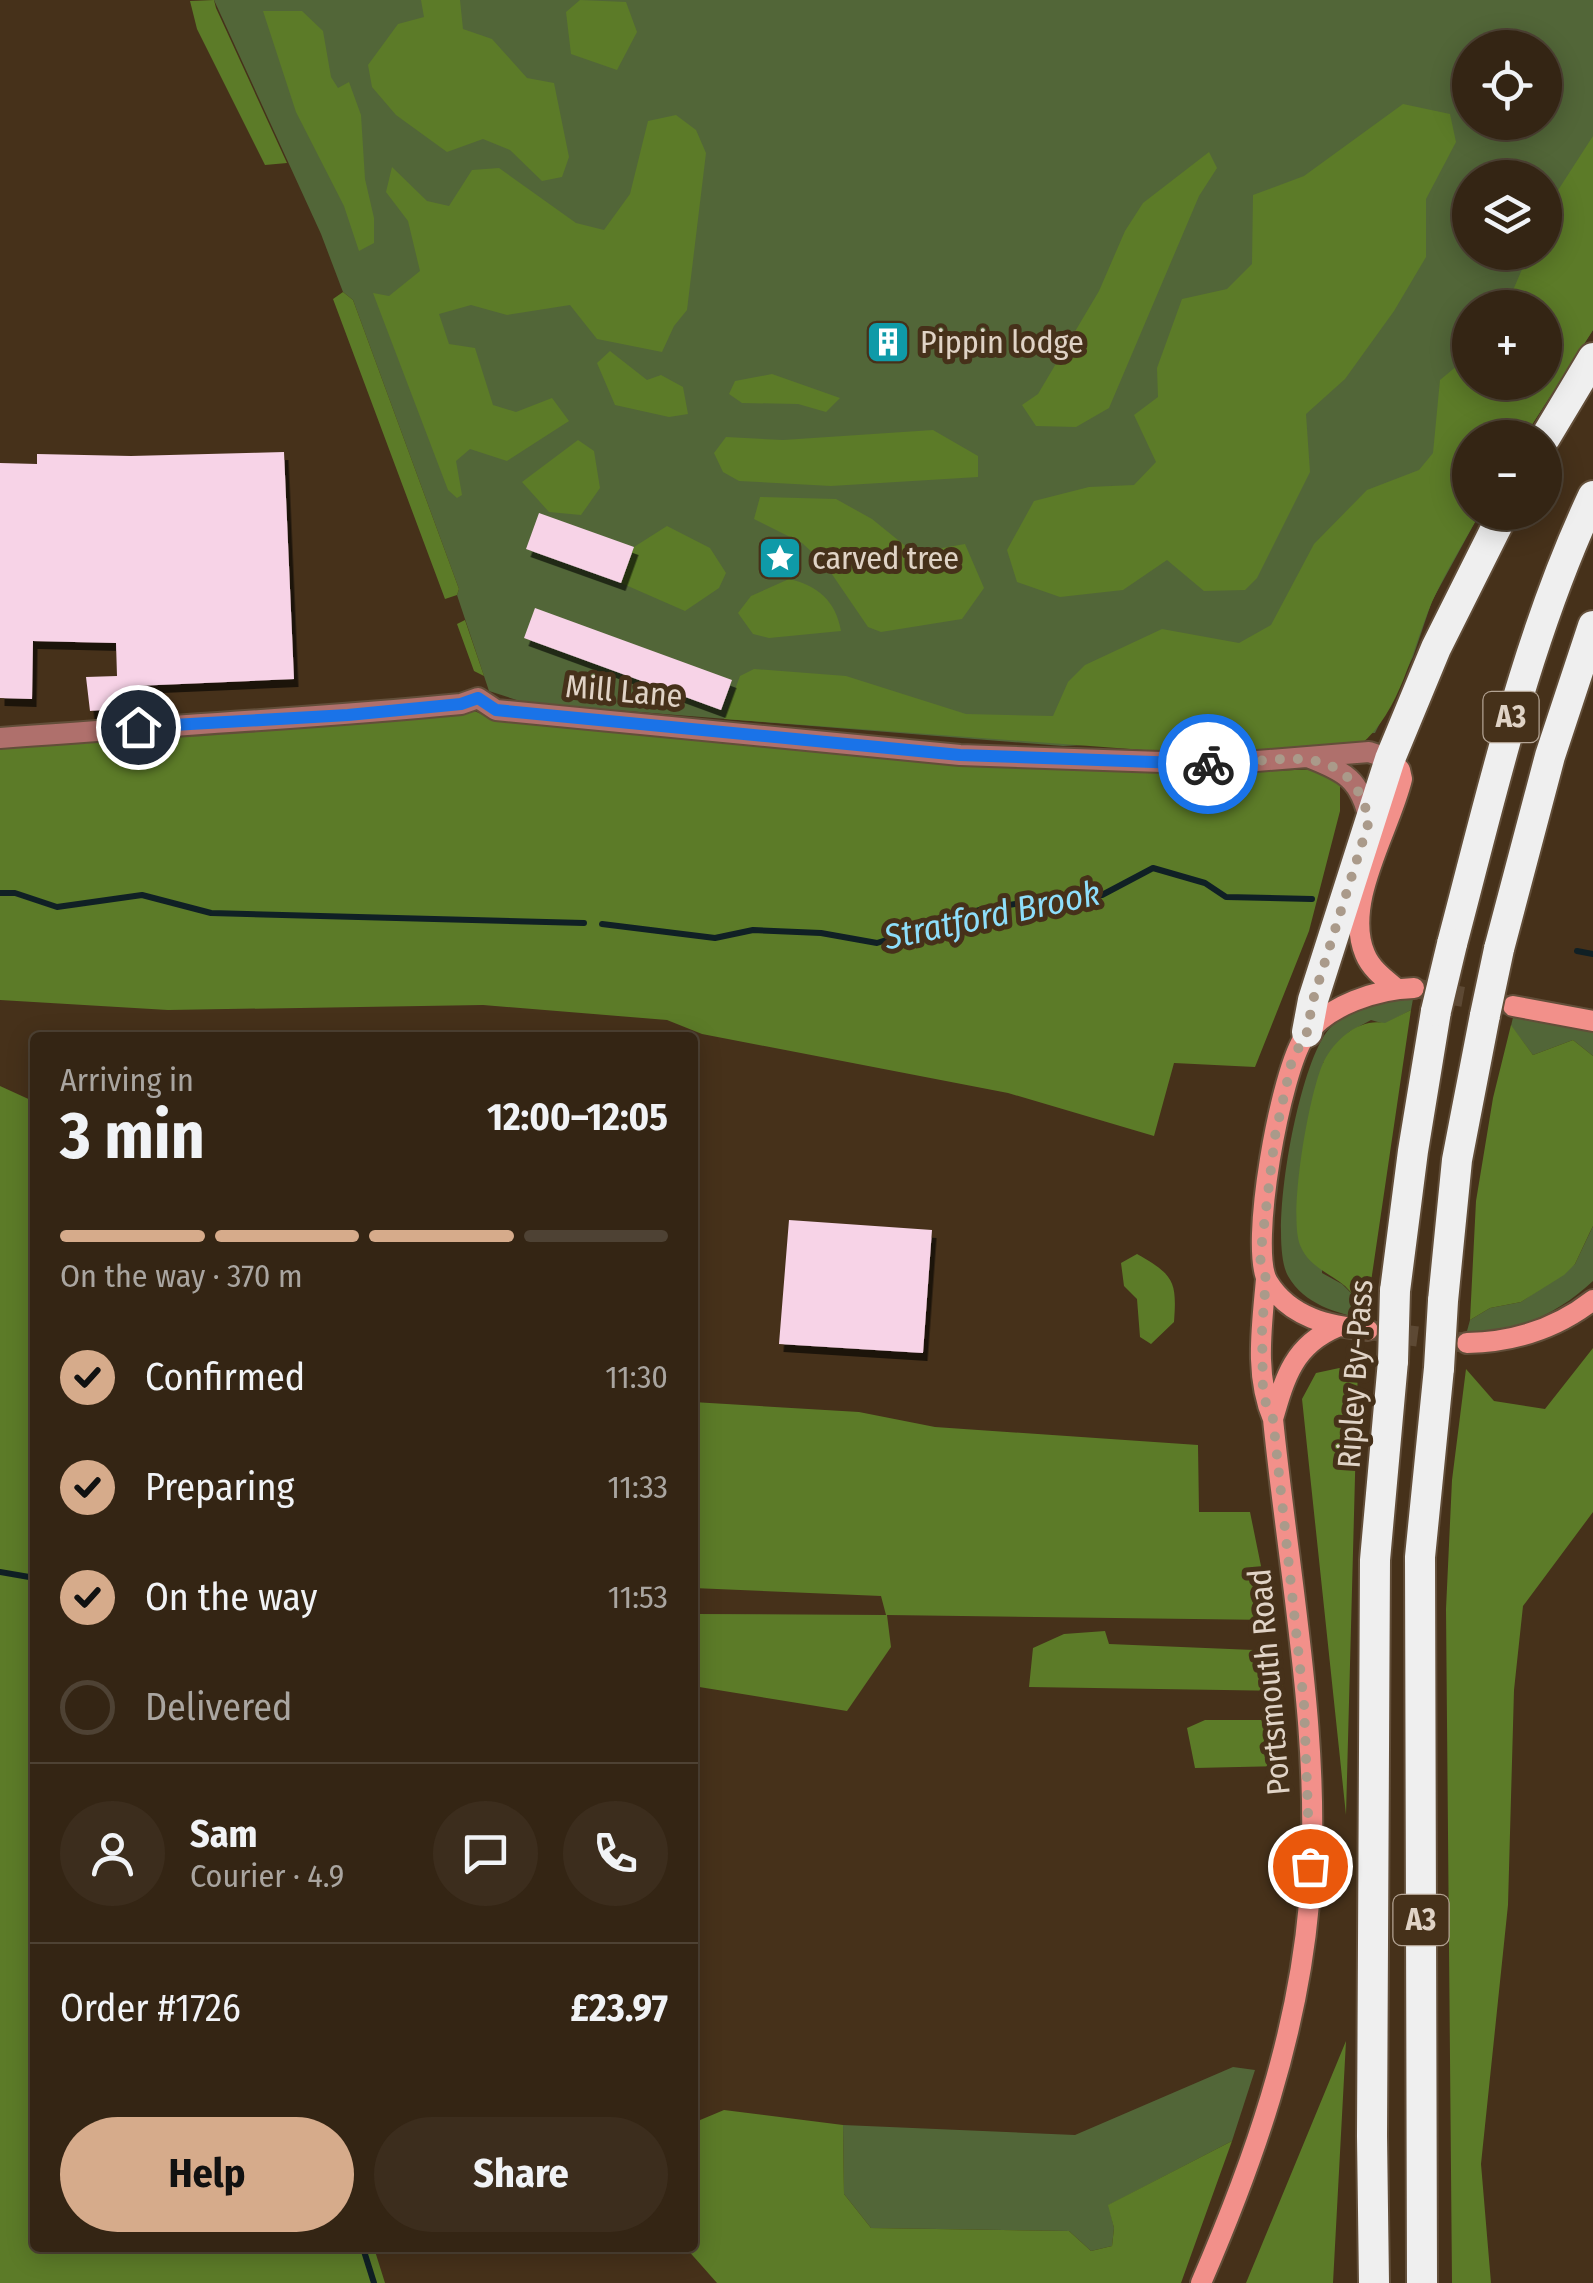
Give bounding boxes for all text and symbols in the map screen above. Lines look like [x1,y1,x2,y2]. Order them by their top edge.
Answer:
map controls [1452,30,1562,530]
button: locate [1452,30,1562,140]
button: layers [1452,160,1562,270]
button: + [1452,290,1562,400]
building icon: Pippin lodge [865,319,911,365]
place label: Pippin lodge [920,323,1084,361]
button: − [1452,420,1562,530]
place icon: carved tree [757,535,803,581]
place label: carved tree [812,539,959,577]
street label: Mill Lane [564,667,684,715]
pin [96,685,181,770]
road number: A3 [1484,692,1538,742]
icon: home [111,700,166,755]
courier [1158,714,1258,814]
icon: bike [1181,737,1236,792]
water label: Stratford Brook [879,872,1104,959]
text: Arriving in [60,1061,194,1099]
text: 12:00–12:05 [487,1094,668,1140]
text: 3 min [60,1097,205,1175]
text: On the way · 370 m [60,1257,303,1295]
street label: Ripley By-Pass [1329,1278,1381,1470]
icon: check [60,1350,115,1405]
text: Confirmed [145,1354,305,1400]
text: 11:30 [605,1358,668,1396]
icon: check [60,1460,115,1515]
text: Preparing [145,1464,294,1510]
text: 11:33 [608,1468,668,1506]
street label: Portsmouth Road [1240,1567,1298,1797]
icon: check [60,1570,115,1625]
text: On the way [145,1574,317,1620]
text: 11:53 [608,1578,668,1616]
text: Delivered [145,1684,292,1730]
button: person [60,1801,165,1906]
button: chat [433,1801,538,1906]
button: phone [563,1801,668,1906]
text: Sam [190,1811,258,1857]
pin [1268,1824,1353,1909]
icon: bag [1283,1839,1338,1894]
text: Courier · 4.9 [190,1857,344,1895]
road number: A3 [1394,1895,1448,1945]
text: Order #1726 [60,1985,241,2031]
text: £23.97 [570,1985,668,2031]
button: Help [60,2117,354,2232]
button: Share [374,2117,668,2232]

